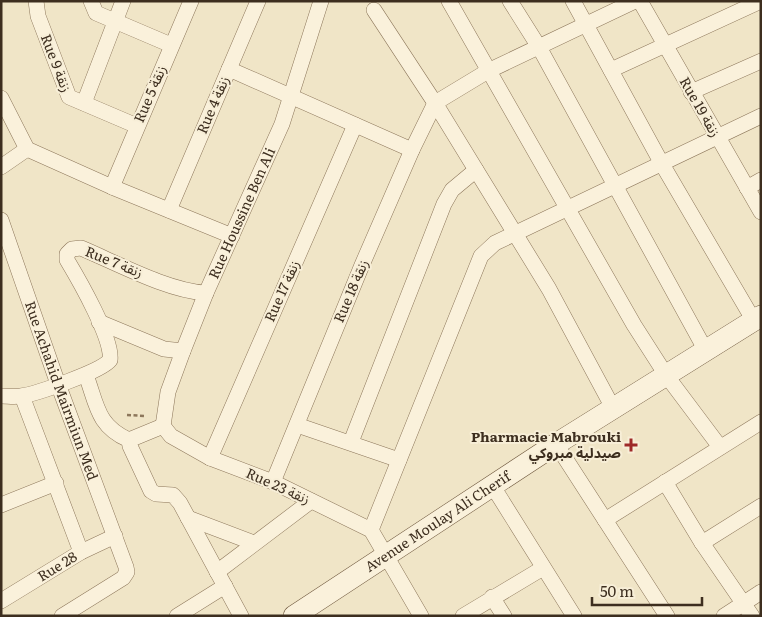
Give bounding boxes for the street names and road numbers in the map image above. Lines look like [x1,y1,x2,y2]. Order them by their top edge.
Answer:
street label: Rue 9 زنقة [37,31,77,95]
street label: Rue 5 زنقة [128,62,170,125]
street label: Rue 4 زنقة [191,73,233,137]
street label: Rue 19 زنقة [676,73,726,140]
street label: Rue Houssine Ben Ali [203,144,279,282]
street label: Rue 7 زنقة [83,240,146,282]
street label: Rue 17 زنقة [259,256,304,325]
street label: Rue 18 زنقة [328,256,372,325]
street label: Rue Achahid Mairmiun Med [21,298,104,483]
street label: Rue 23 زنقة [243,462,314,508]
street label: Avenue Moulay Ali Cherif [361,465,515,576]
street label: Rue 28 [33,546,81,586]

